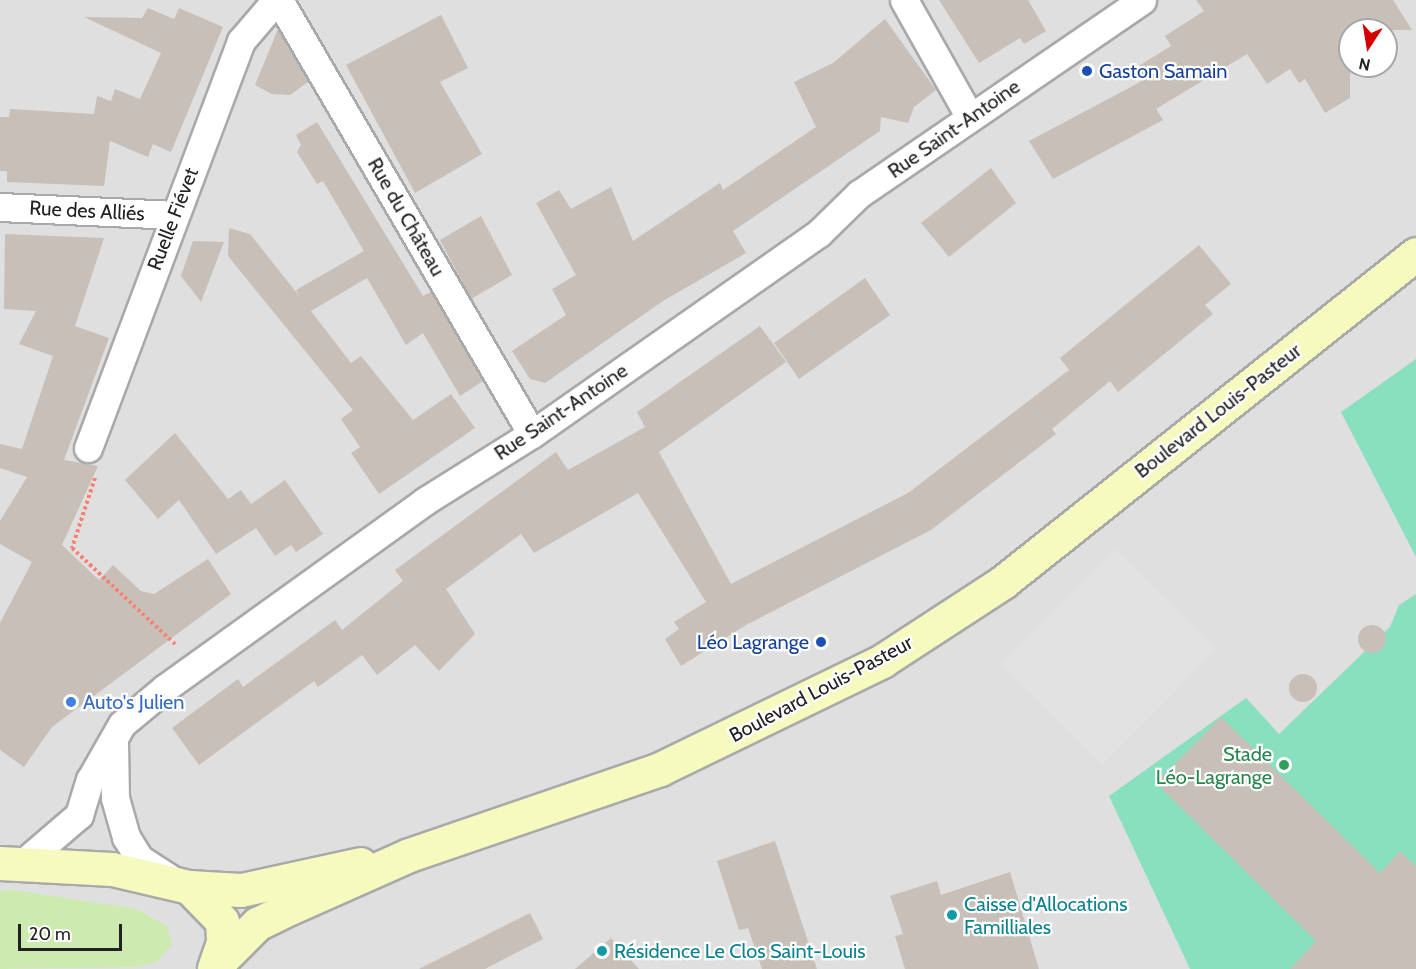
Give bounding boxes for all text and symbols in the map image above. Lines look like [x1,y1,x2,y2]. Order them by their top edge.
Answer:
north arrow [1338,18,1398,78]
text: N [1357,54,1372,75]
place label: Gaston Samain [1099,59,1227,83]
marker: Gaston Samain [1080,64,1094,78]
street label: Rue Saint-Antoine [883,75,1025,183]
street label: Rue du Château [362,154,450,280]
street label: Ruelle Fiévet [142,164,204,274]
street label: Rue des Alliés [29,196,145,226]
street label: Boulevard Louis-Pasteur [1130,339,1306,483]
street label: Rue Saint-Antoine [490,359,632,465]
place label: Léo Lagrange [697,630,809,654]
street label: Boulevard Louis-Pasteur [725,630,917,748]
marker: Léo Lagrange [814,635,828,649]
place label: Auto's Julien [83,690,185,714]
marker: Auto's Julien [64,695,78,709]
place label: Stade Léo-Lagrange [1156,742,1272,789]
marker: Stade Léo-Lagrange [1277,758,1291,772]
place label: Caisse d'Allocations Familliales [964,892,1128,939]
marker: Caisse d'Allocations Familliales [945,908,959,922]
scale bar [21,912,124,950]
text: 20 m [29,923,71,945]
place label: Résidence Le Clos Saint-Louis [614,939,865,963]
marker: Résidence Le Clos Saint-Louis [595,944,609,958]

